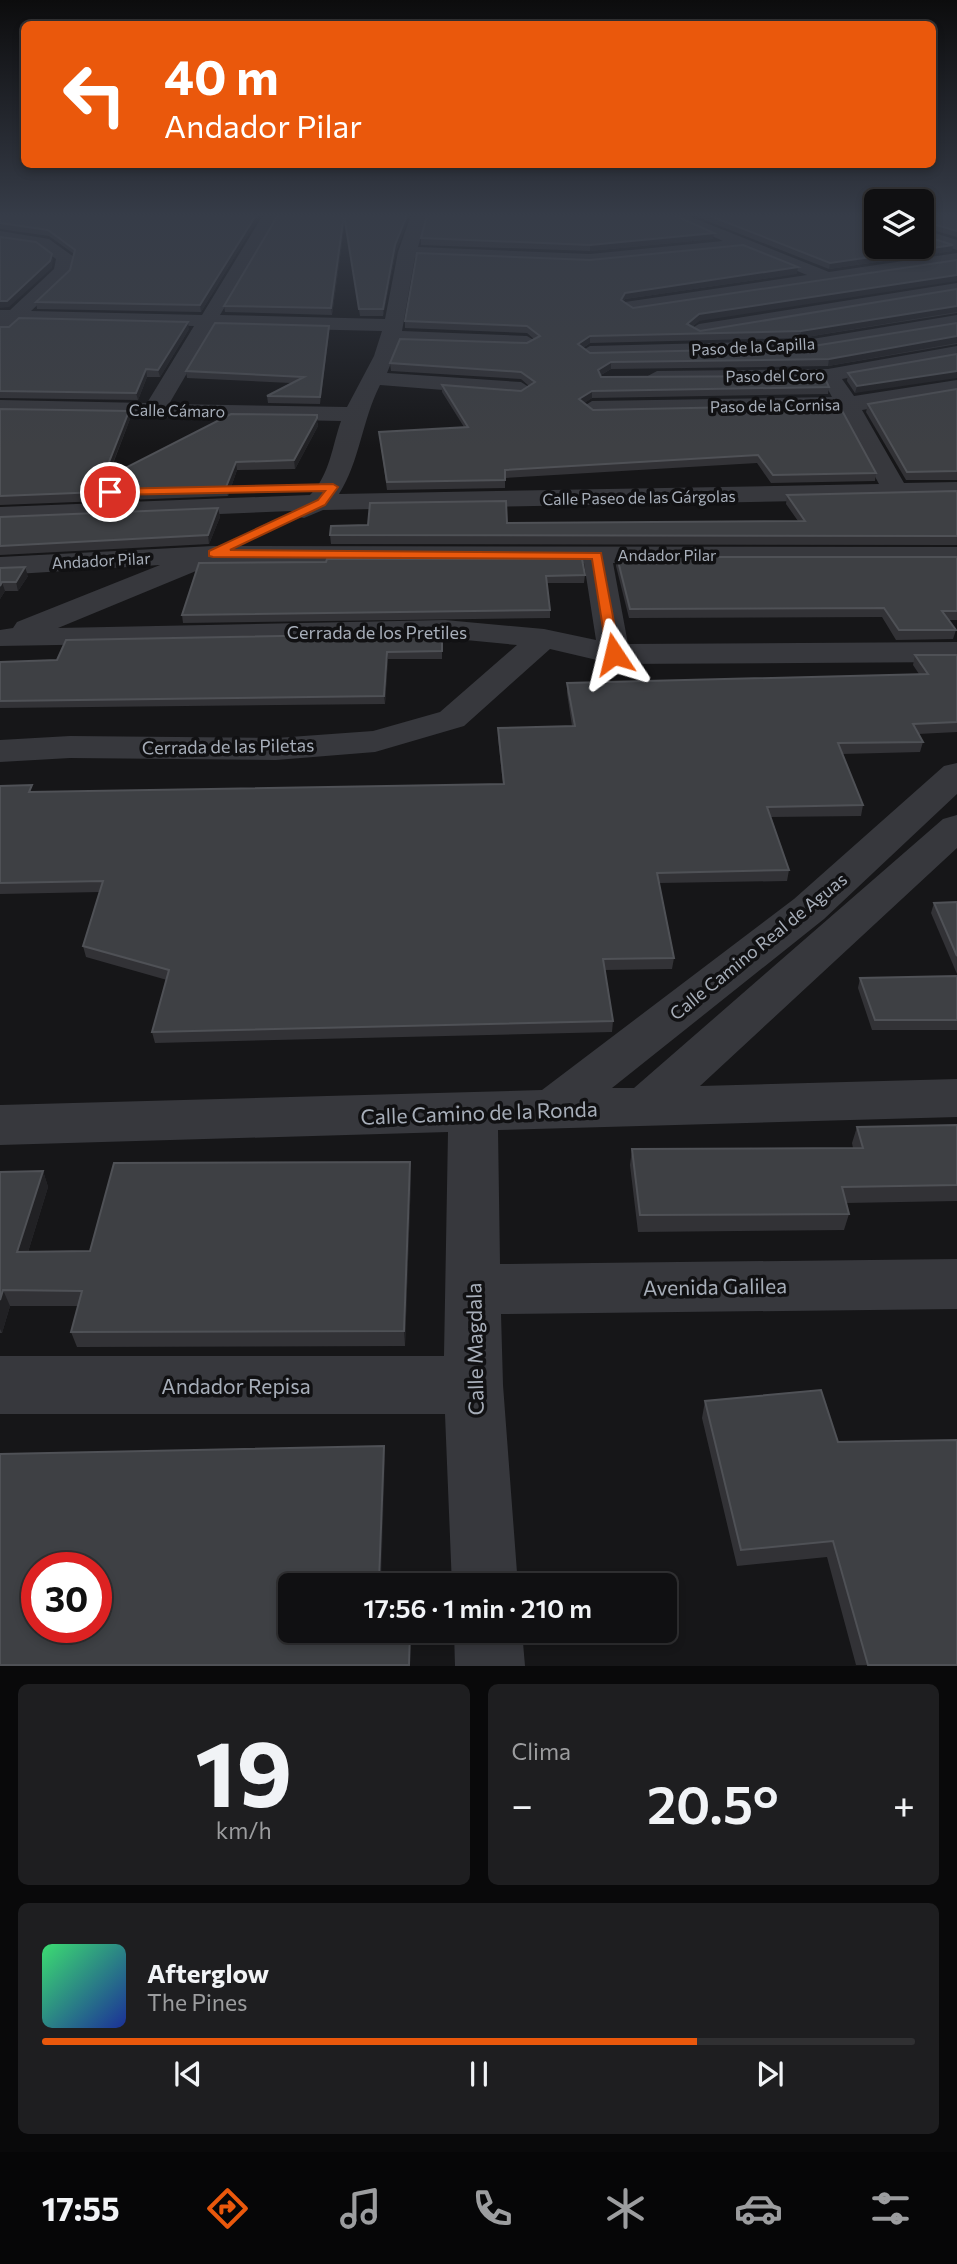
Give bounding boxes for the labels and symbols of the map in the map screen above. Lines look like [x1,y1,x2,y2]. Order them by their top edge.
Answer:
street label: Paso de la Capilla [691,333,815,359]
street label: Paso del Coro [725,365,825,385]
street label: Paso de la Cornisa [710,394,840,416]
street label: Calle Cámaro [129,400,225,420]
pin [80,462,140,522]
street label: Calle Paseo de las Gárgolas [542,486,736,508]
street label: Andador Pilar [617,545,717,564]
street label: Andador Pilar [51,548,152,572]
position arrow [577,617,651,691]
street label: Cerrada de los Pretiles [287,621,467,643]
street label: Cerrada de las Piletas [142,733,314,759]
street label: Calle Camino Real de Aguas [665,868,851,1024]
street label: Calle Camino de la Ronda [360,1095,598,1129]
street label: Avenida Galilea [643,1272,787,1300]
street label: Calle Magdala [460,1282,488,1416]
street label: Andador Repisa [161,1373,311,1398]
speed limit sign: 30 [21,1552,112,1643]

